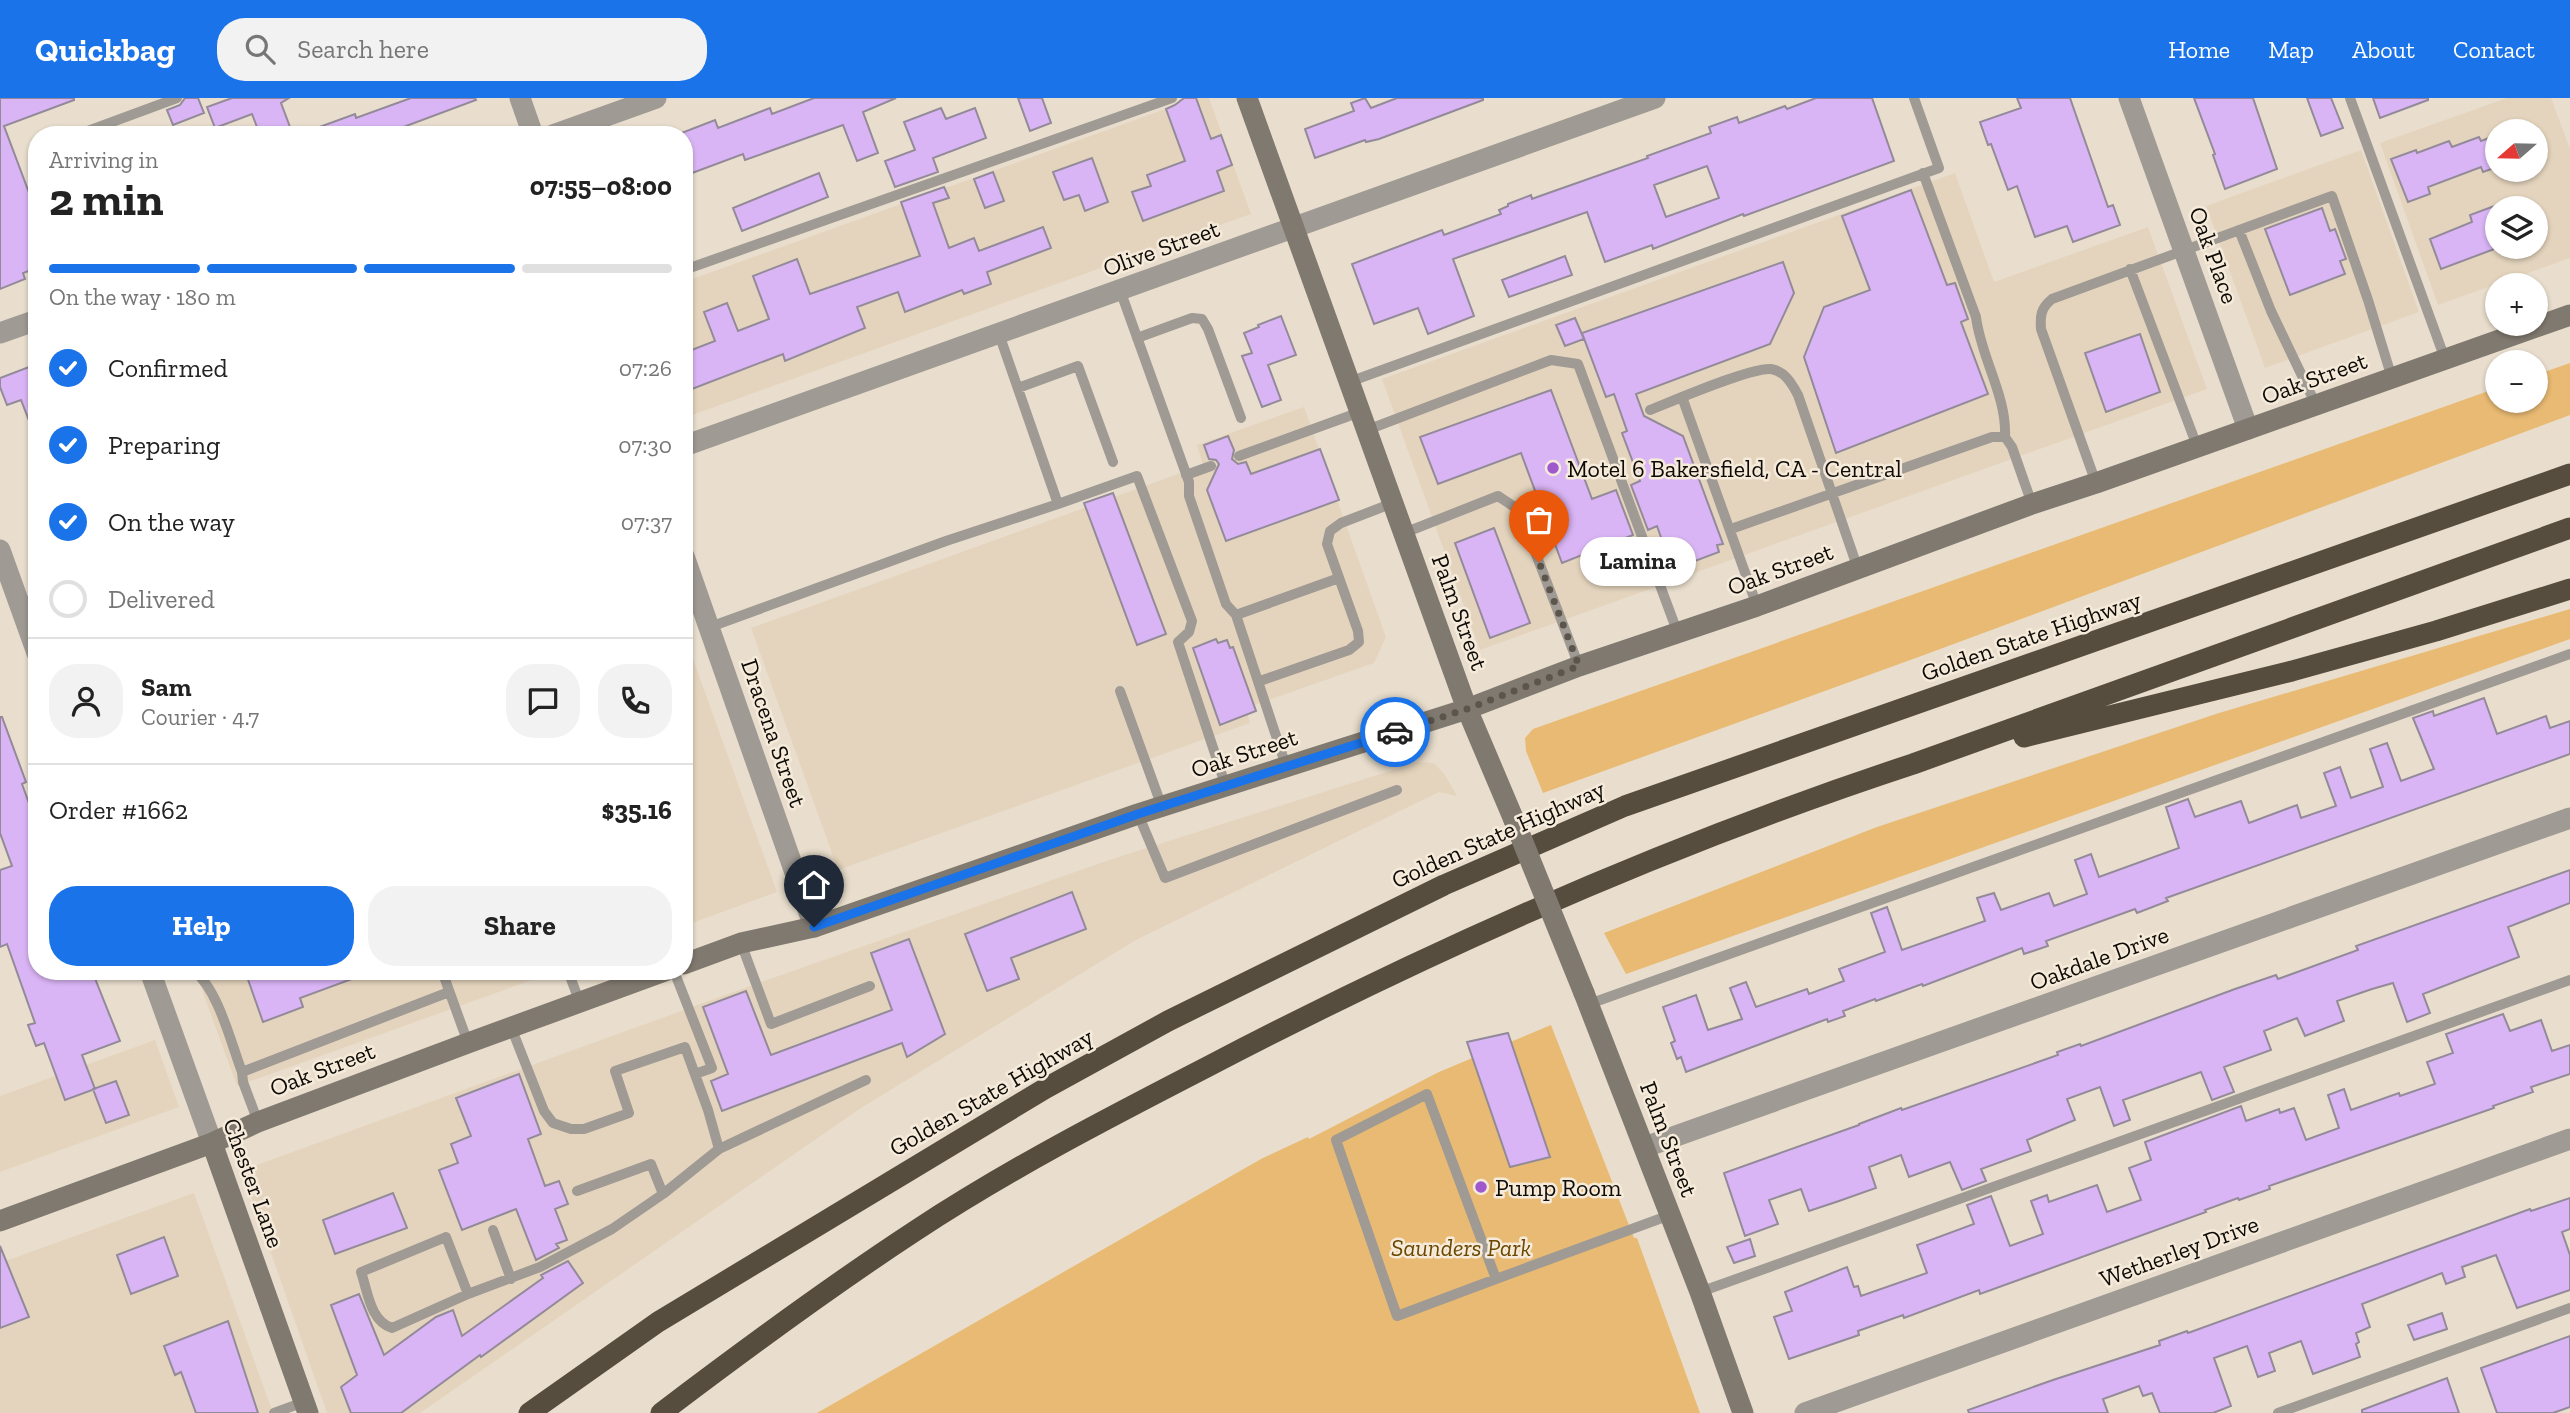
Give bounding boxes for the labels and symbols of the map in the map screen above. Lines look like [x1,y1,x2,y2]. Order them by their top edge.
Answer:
north arrow [2485,119,2548,182]
street label: Oak Place [2183,203,2245,307]
street label: Olive Street [1099,214,1223,282]
street label: Oak Street [2257,346,2371,410]
place label: Motel 6 Bakersfield, CA - Central [1567,454,1902,483]
marker: Motel 6 Bakersfield, CA - Central [1545,460,1561,476]
pin [1509,490,1569,562]
street label: Oak Street [1723,537,1837,601]
callout: Lamina [1581,538,1696,587]
street label: Palm Street [1426,550,1494,674]
street label: Golden State Highway [1917,585,2145,687]
street label: Dracena Street [735,655,813,811]
courier [1360,697,1430,767]
street label: Oak Street [1187,722,1301,784]
street label: Golden State Highway [1387,774,1610,894]
pin [784,855,844,927]
street label: Oakdale Drive [2026,919,2172,997]
street label: Golden State Highway [884,1021,1099,1162]
street label: Oak Street [265,1036,379,1102]
street label: Palm Street [1634,1077,1704,1201]
street label: Chester Lane [217,1114,291,1252]
place label: Pump Room [1495,1173,1622,1202]
marker: Pump Room [1473,1179,1489,1195]
street label: Wetherley Drive [2096,1209,2262,1293]
park label: Saunders Park [1391,1233,1531,1262]

